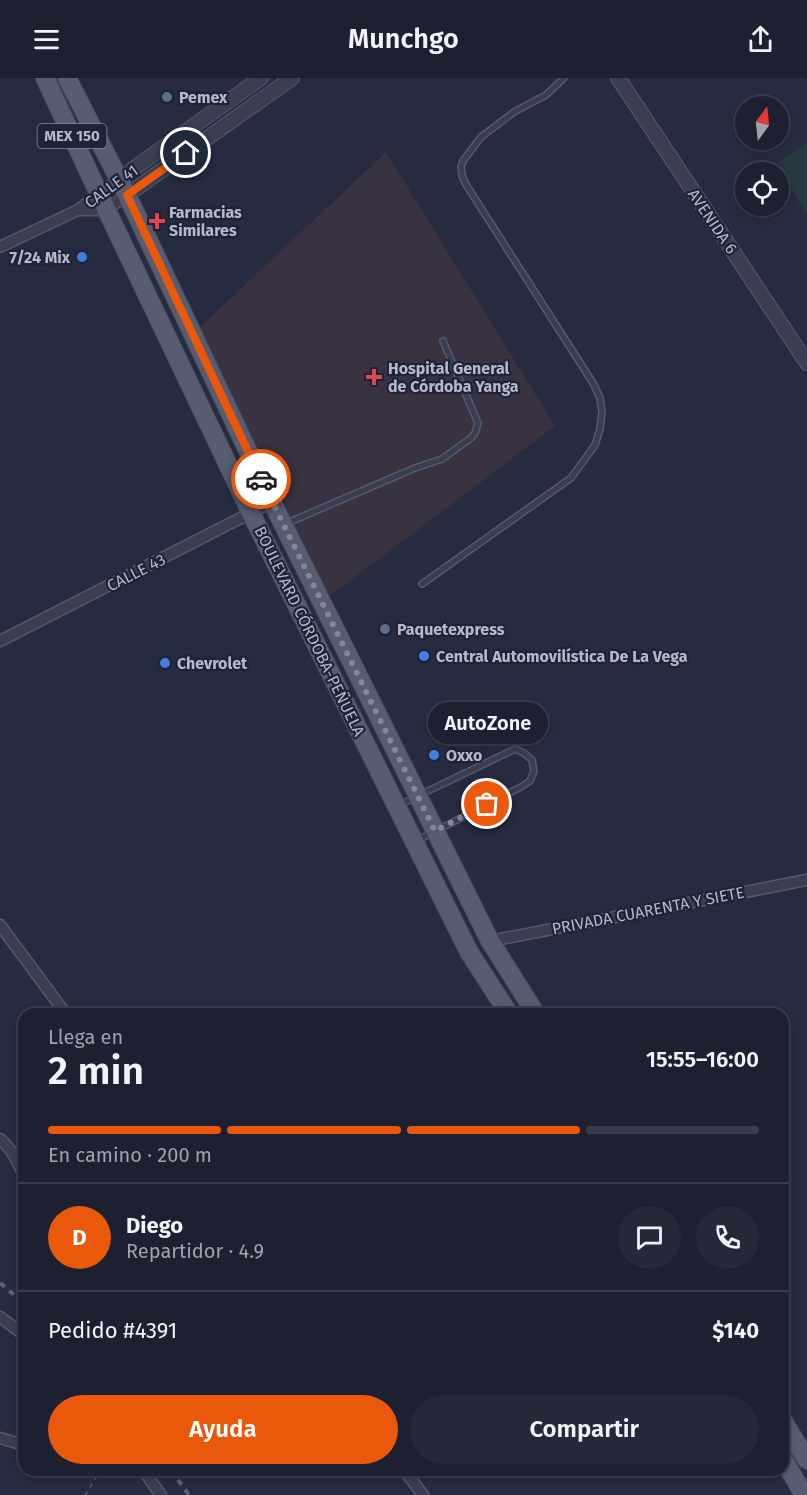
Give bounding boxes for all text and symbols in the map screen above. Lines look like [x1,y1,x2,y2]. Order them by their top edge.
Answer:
icon: menu [30,23,63,56]
text: Munchgo [348,23,459,55]
icon: share [744,23,777,56]
place label: Pemex [179,88,228,107]
marker: Pemex [160,90,174,104]
north arrow [735,96,789,150]
map controls [735,96,789,216]
road number: MEX 150 [38,124,106,148]
pin [160,127,211,178]
icon: home [169,136,202,169]
street label: CALLE 41 [81,161,142,212]
button: locate [735,162,789,216]
street label: AVENIDA 6 [684,185,741,257]
place label: Farmacias Similares [169,203,242,240]
marker: Farmacias Similares [150,214,164,228]
place label: 7/24 Mix [10,248,71,267]
marker: 7/24 Mix [75,250,89,264]
place label: Hospital General de Córdoba Yanga [388,359,519,396]
marker: Hospital General de Córdoba Yanga [365,368,383,386]
courier [231,449,291,509]
icon: car [245,463,278,496]
street label: BOULEVARD CÓRDOBA-PEÑUELA [250,523,370,740]
street label: CALLE 43 [104,550,169,595]
place label: Paquetexpress [397,620,505,639]
marker: Paquetexpress [378,622,392,636]
place label: Central Automovilística De La Vega [436,647,688,666]
marker: Central Automovilística De La Vega [417,649,431,663]
place label: Chevrolet [177,654,248,673]
marker: Chevrolet [158,656,172,670]
callout: AutoZone [427,702,547,744]
text: AutoZone [445,711,531,735]
place label: Oxxo [446,746,482,765]
marker: Oxxo [427,748,441,762]
pin [461,778,512,829]
icon: bag [470,787,503,820]
street label: PRIVADA CUARENTA Y SIETE [550,883,746,938]
text: Llega en [48,1025,123,1049]
text: 15:55–16:00 [646,1046,759,1073]
text: 2 min [48,1048,144,1094]
text: En camino · 200 m [48,1143,212,1167]
button: chat [618,1206,681,1269]
button: phone [696,1206,759,1269]
text: Diego [126,1212,183,1239]
text: D [72,1224,87,1251]
text: Repartidor · 4.9 [126,1239,264,1263]
text: Pedido #4391 [48,1317,177,1344]
text: $140 [712,1317,759,1344]
button: Ayuda [48,1395,398,1464]
button: Compartir [410,1395,759,1464]

